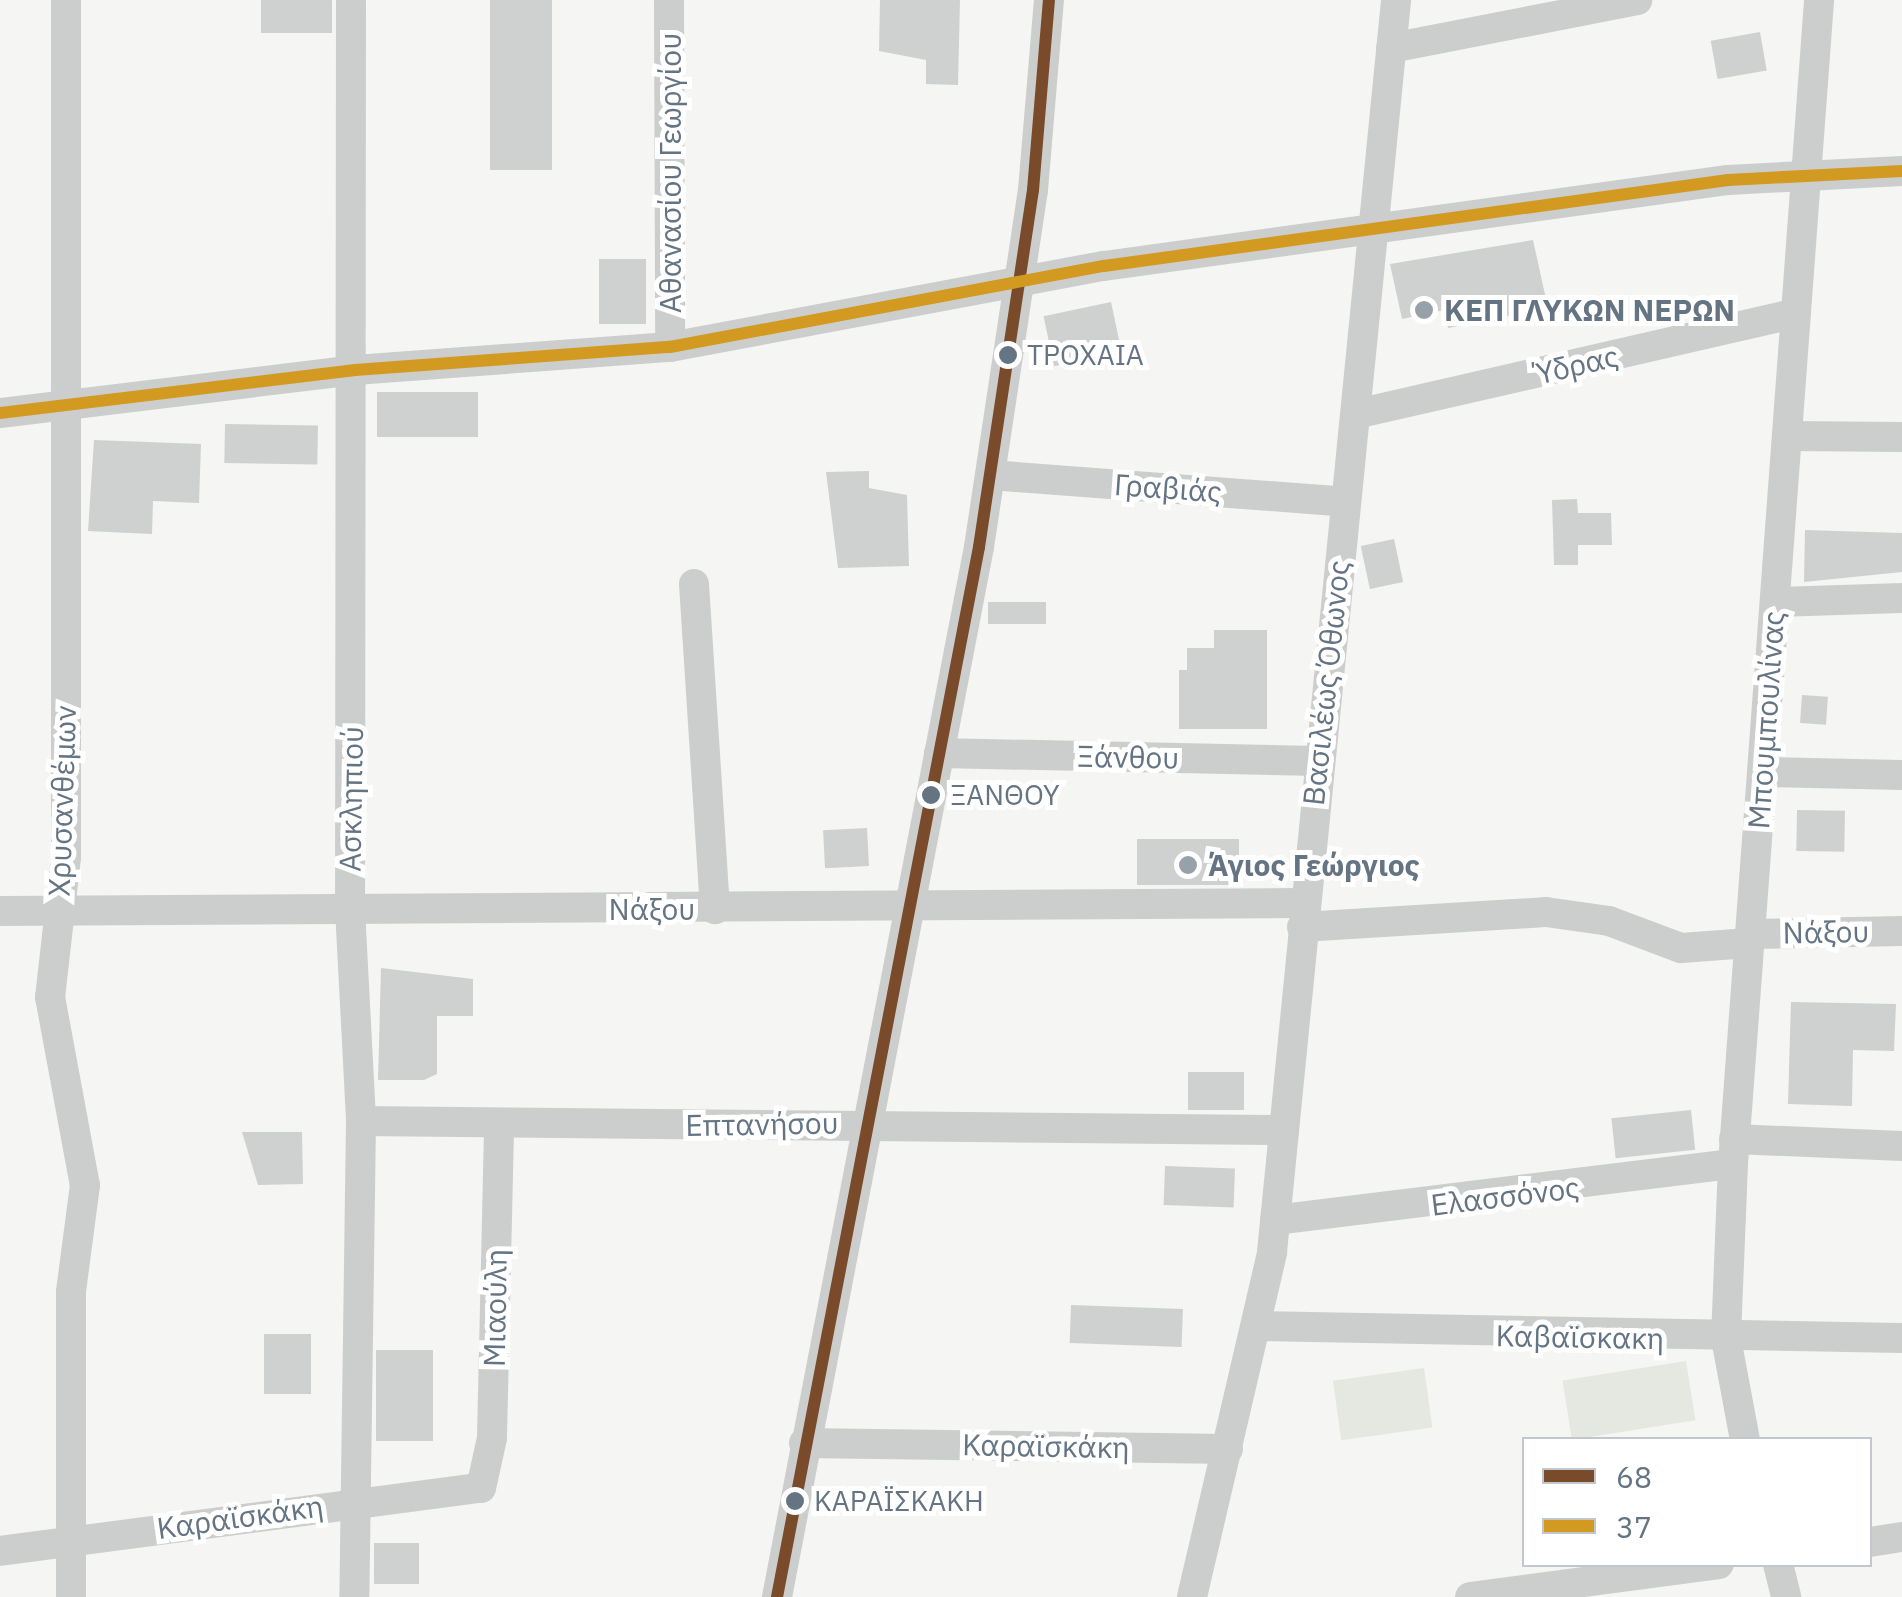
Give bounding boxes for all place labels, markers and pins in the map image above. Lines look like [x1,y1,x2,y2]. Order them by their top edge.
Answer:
place label: ΚΕΠ ΓΛΥΚΩΝ ΝΕΡΩΝ [1444,292,1735,328]
marker: ΚΕΠ ΓΛΥΚΩΝ ΝΕΡΩΝ [1413,299,1435,321]
place label: ΤΡΟΧΑΙΑ [1027,338,1144,372]
marker: ΤΡΟΧΑΙΑ [998,345,1018,365]
place label: ΞΑΝΘΟΥ [950,778,1060,812]
marker: ΞΑΝΘΟΥ [921,785,941,805]
place label: Άγιος Γεώργιος [1208,847,1420,883]
marker: Άγιος Γεώργιος [1177,854,1199,876]
place label: ΚΑΡΑΪΣΚΑΚΗ [814,1484,984,1518]
marker: ΚΑΡΑΪΣΚΑΚΗ [785,1491,805,1511]

